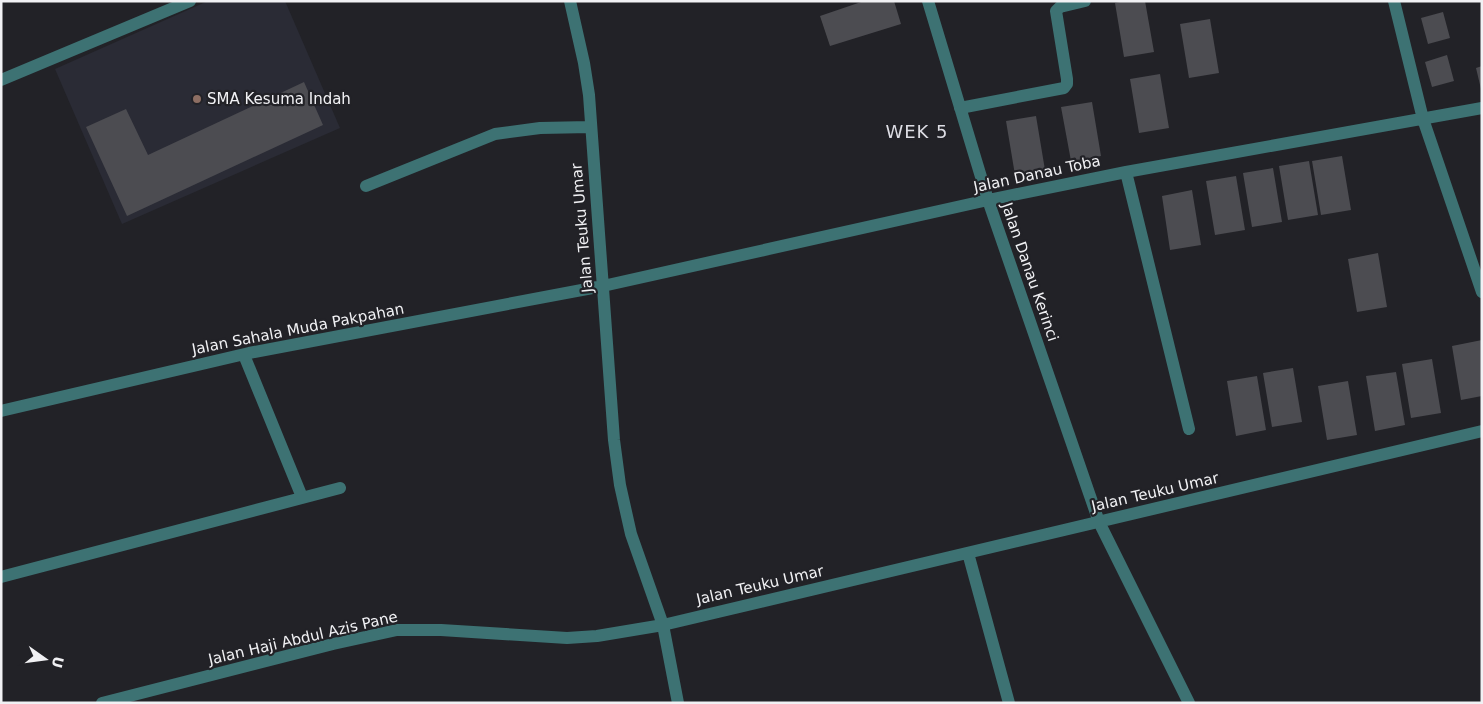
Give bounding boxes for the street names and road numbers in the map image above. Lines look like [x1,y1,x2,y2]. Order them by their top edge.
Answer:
street label: Jalan Danau Toba [971,152,1102,196]
street label: Jalan Teuku Umar [567,162,597,295]
street label: Jalan Danau Kerinci [997,199,1062,344]
street label: Jalan Sahala Muda Pakpahan [189,300,406,359]
street label: Jalan Teuku Umar [1089,468,1221,516]
street label: Jalan Teuku Umar [694,561,826,609]
street label: Jalan Haji Abdul Azis Pane [206,607,399,669]

